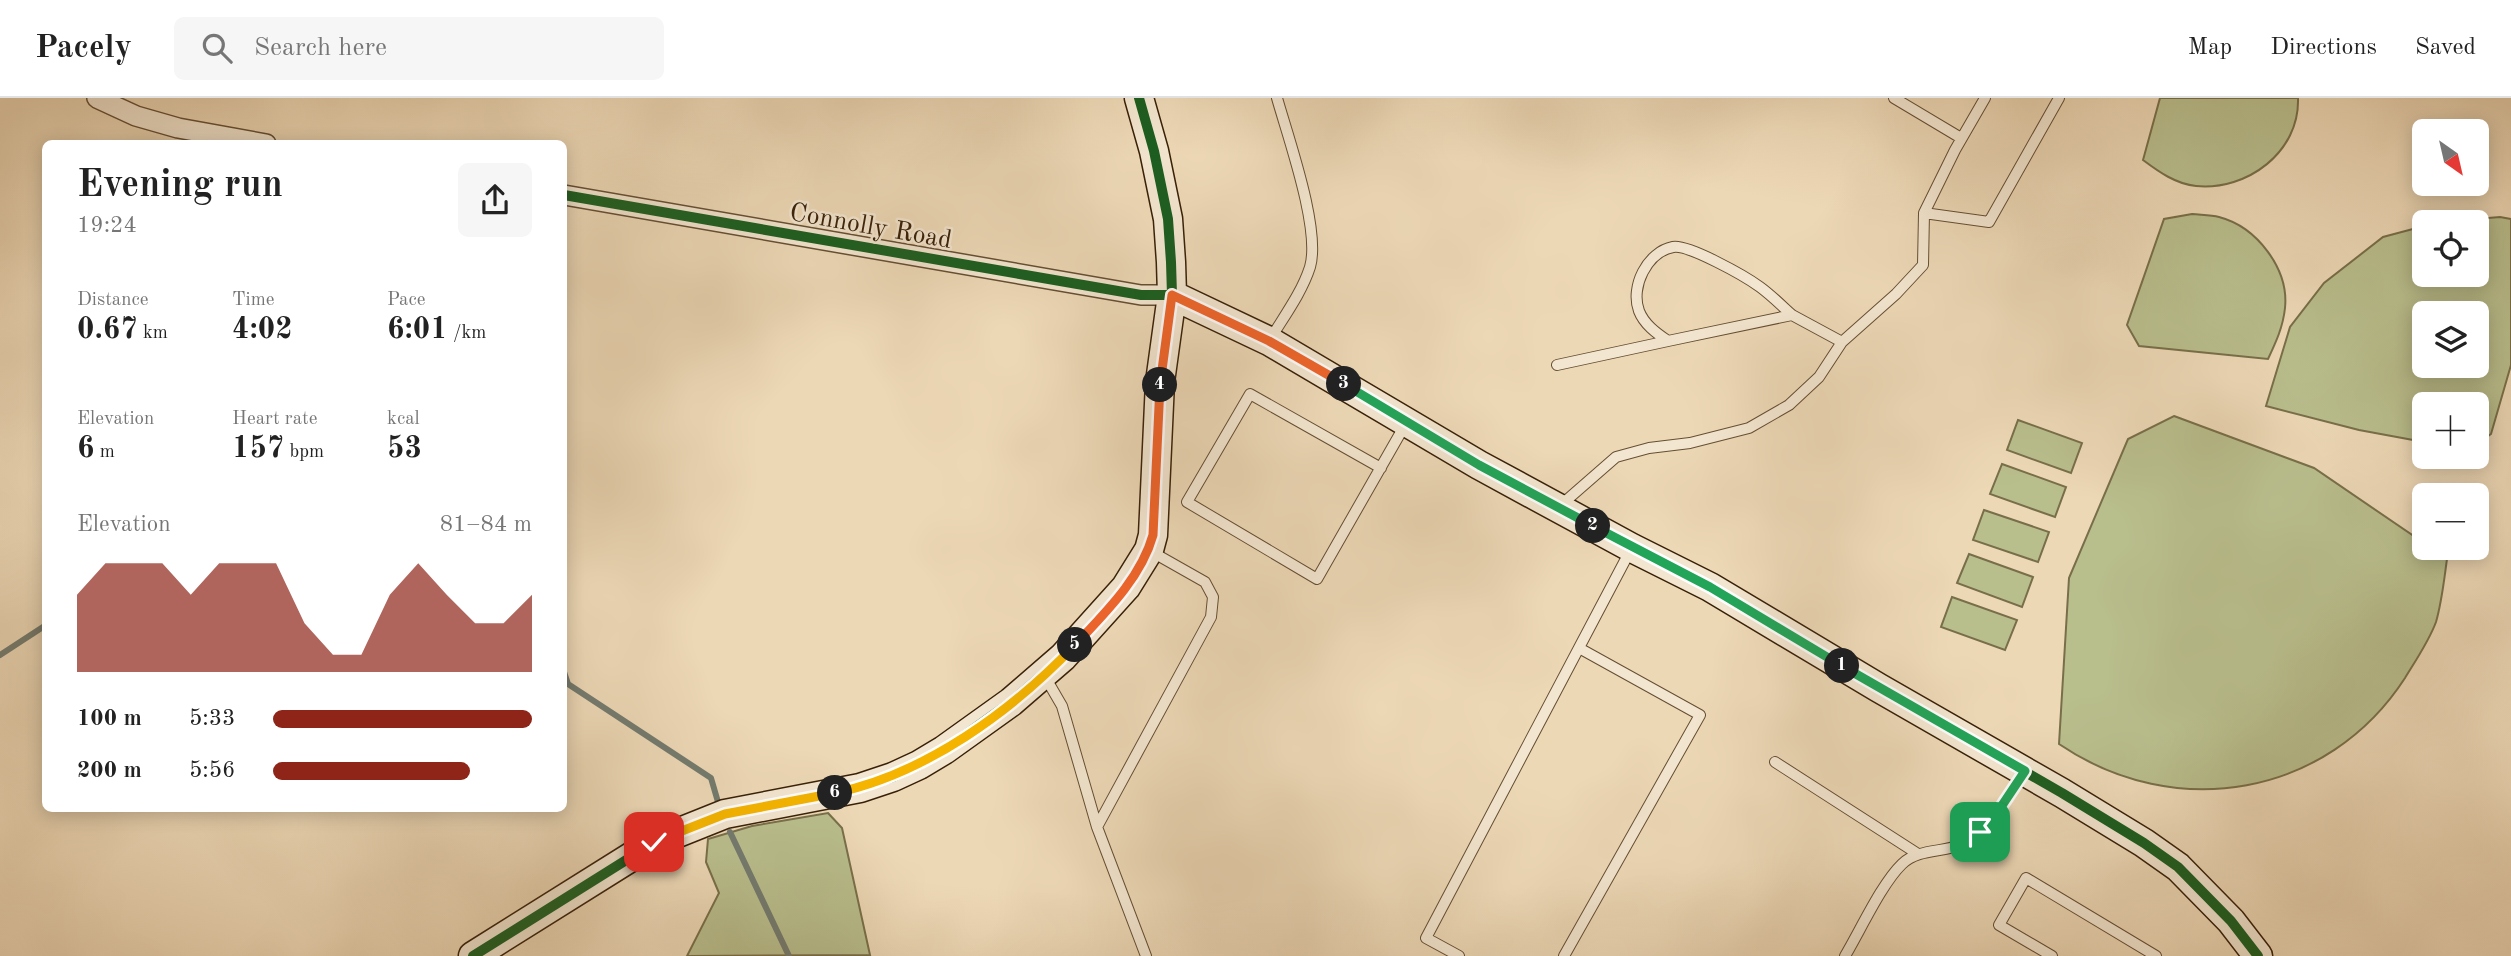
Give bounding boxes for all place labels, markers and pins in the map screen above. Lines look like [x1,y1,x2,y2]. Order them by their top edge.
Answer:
pin: 3 [1326,366,1362,402]
pin: 4 [1142,368,1178,402]
pin: 2 [1576,508,1610,544]
pin: 5 [1058,628,1092,662]
pin: 1 [1825,648,1860,684]
pin: 6 [818,776,852,810]
pin [1950,802,2010,862]
pin [624,812,684,872]

